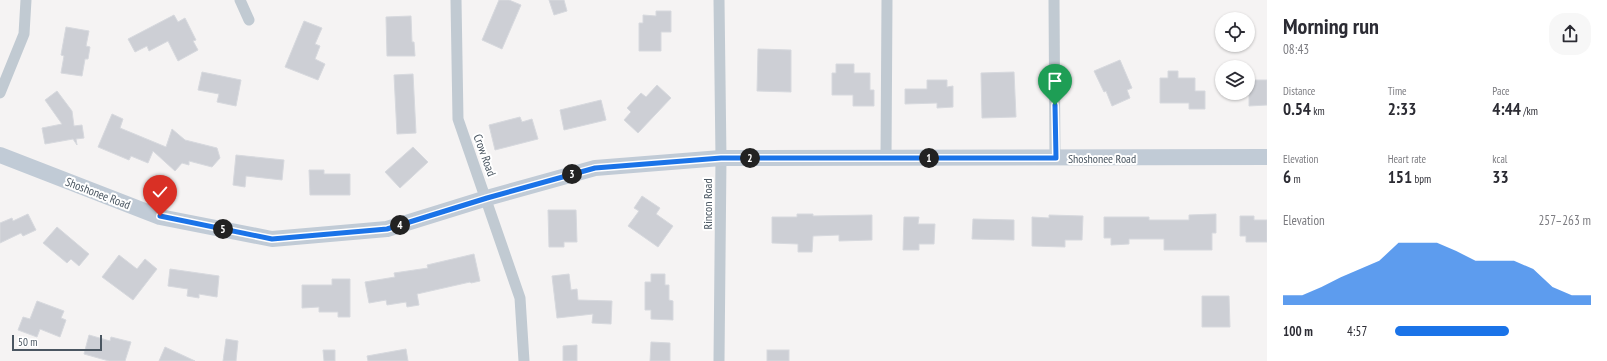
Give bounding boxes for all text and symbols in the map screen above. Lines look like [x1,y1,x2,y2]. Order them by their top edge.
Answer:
map controls [1215,12,1255,100]
button: locate [1215,12,1255,52]
text: Morning run [1283,12,1379,40]
button: share [1549,13,1591,55]
text: 08:43 [1283,41,1309,58]
button: layers [1215,60,1255,100]
pin [1038,64,1072,105]
icon: arrive [1044,70,1066,92]
text: Distance [1283,84,1315,98]
text: Time [1388,84,1407,98]
text: Pace [1492,84,1510,98]
text: 0.54 [1283,98,1311,120]
text: 2:33 [1388,98,1416,120]
text: 4:44 [1492,98,1521,120]
text: km [1311,104,1325,118]
text: /km [1521,104,1538,118]
street label: Crow Road [471,132,499,178]
pin: 2 [740,148,760,168]
pin: 1 [919,148,939,168]
text: 2 [747,151,753,165]
text: 1 [926,151,932,165]
street label: Shoshonee Road [1068,151,1136,166]
text: Elevation [1283,152,1318,166]
text: Heart rate [1388,152,1426,166]
text: kcal [1492,152,1507,166]
pin: 3 [562,164,582,184]
text: 6 [1283,166,1291,188]
text: 151 [1388,166,1412,188]
text: 33 [1492,166,1509,188]
text: 3 [569,167,575,181]
text: m [1291,172,1301,186]
text: bpm [1412,172,1431,186]
street label: Shoshonee Road [63,174,133,212]
pin [143,175,177,216]
street label: Rincon Road [700,178,715,230]
icon: check [149,181,171,203]
text: Elevation [1283,212,1325,229]
text: 257–263 m [1538,212,1591,229]
pin: 4 [390,215,410,235]
text: 4 [397,218,403,232]
pin: 5 [213,219,233,239]
text: 5 [220,222,226,236]
text: 100 m [1283,323,1313,340]
text: 4:57 [1347,323,1367,340]
scale bar [12,333,102,352]
text: 50 m [18,335,37,349]

